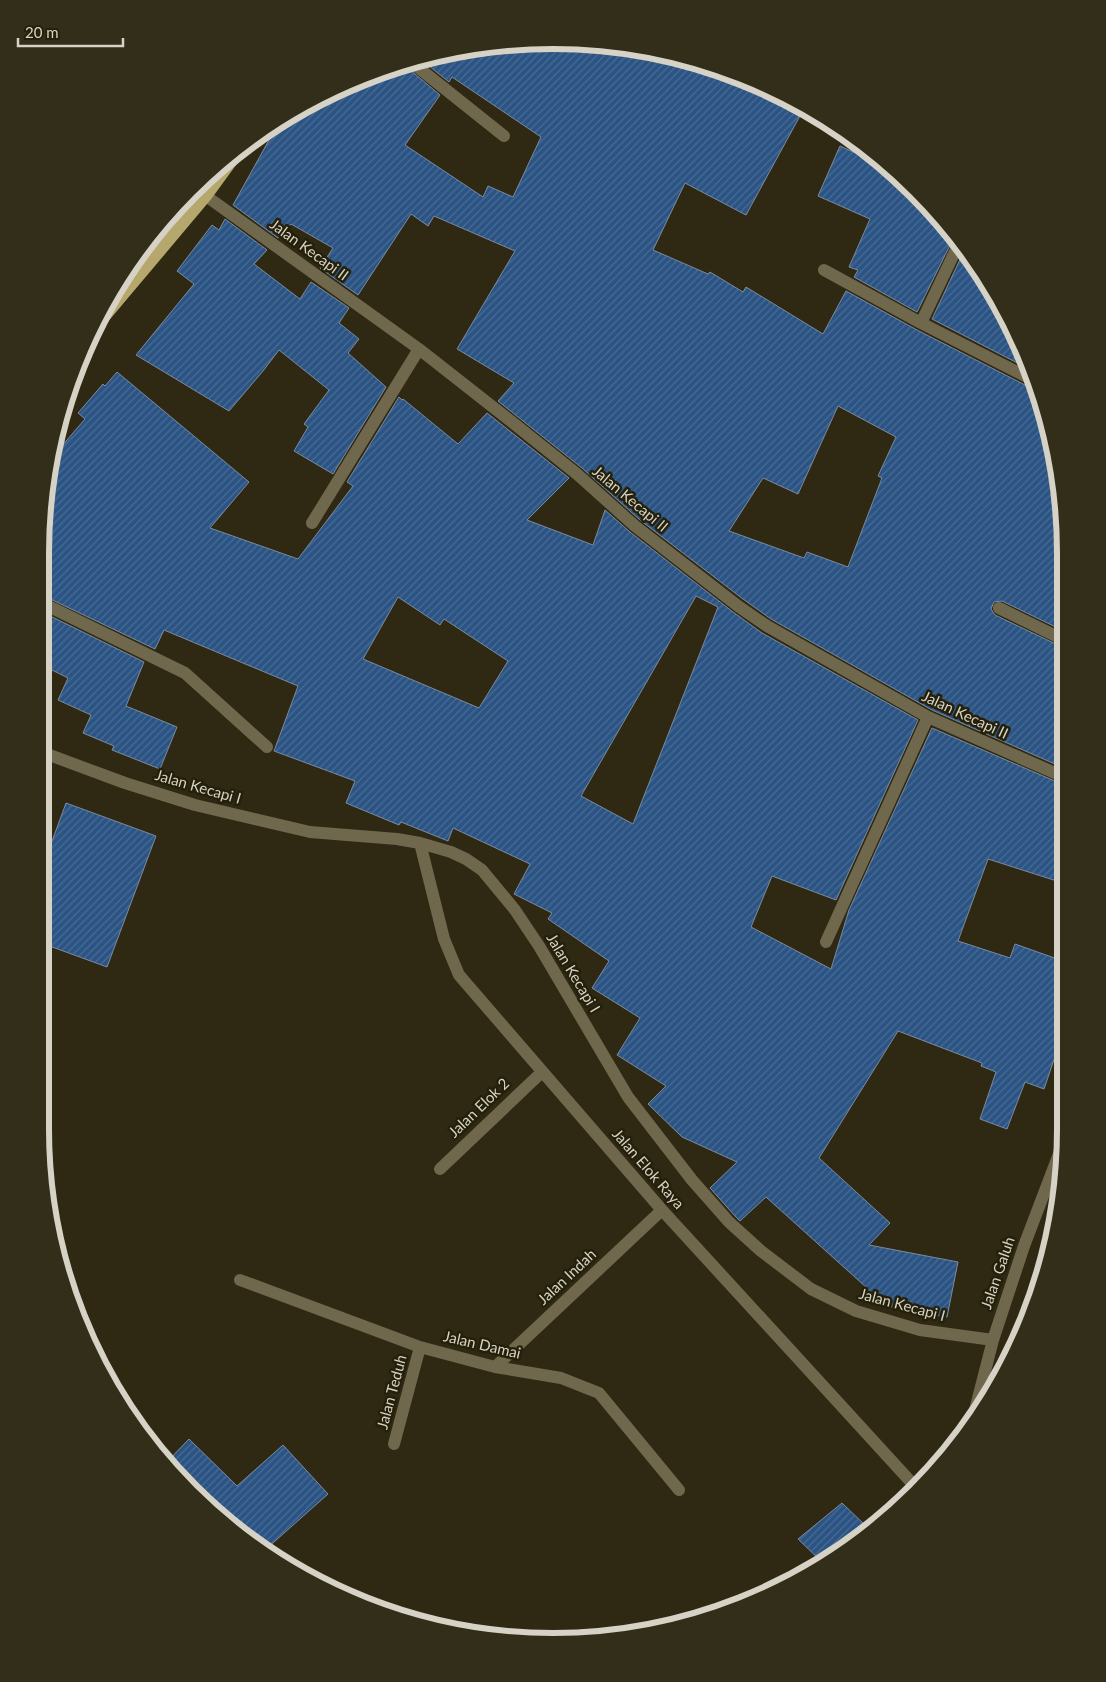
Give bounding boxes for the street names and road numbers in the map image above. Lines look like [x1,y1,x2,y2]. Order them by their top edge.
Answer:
street label: Jalan Kecapi II [267,215,352,284]
street label: Jalan Kecapi II [589,461,672,535]
street label: Jalan Kecapi II [920,686,1011,742]
street label: Jalan Kecapi I [153,765,243,807]
street label: Jalan Kecapi I [543,930,604,1015]
street label: Jalan Elok 2 [444,1074,512,1141]
street label: Jalan Elok Raya [609,1125,688,1212]
street label: Jalan Galuh [976,1234,1018,1311]
street label: Jalan Indah [533,1245,599,1308]
street label: Jalan Kecapi I [857,1284,947,1324]
street label: Jalan Damai [442,1326,523,1362]
street label: Jalan Teduh [372,1353,410,1431]

